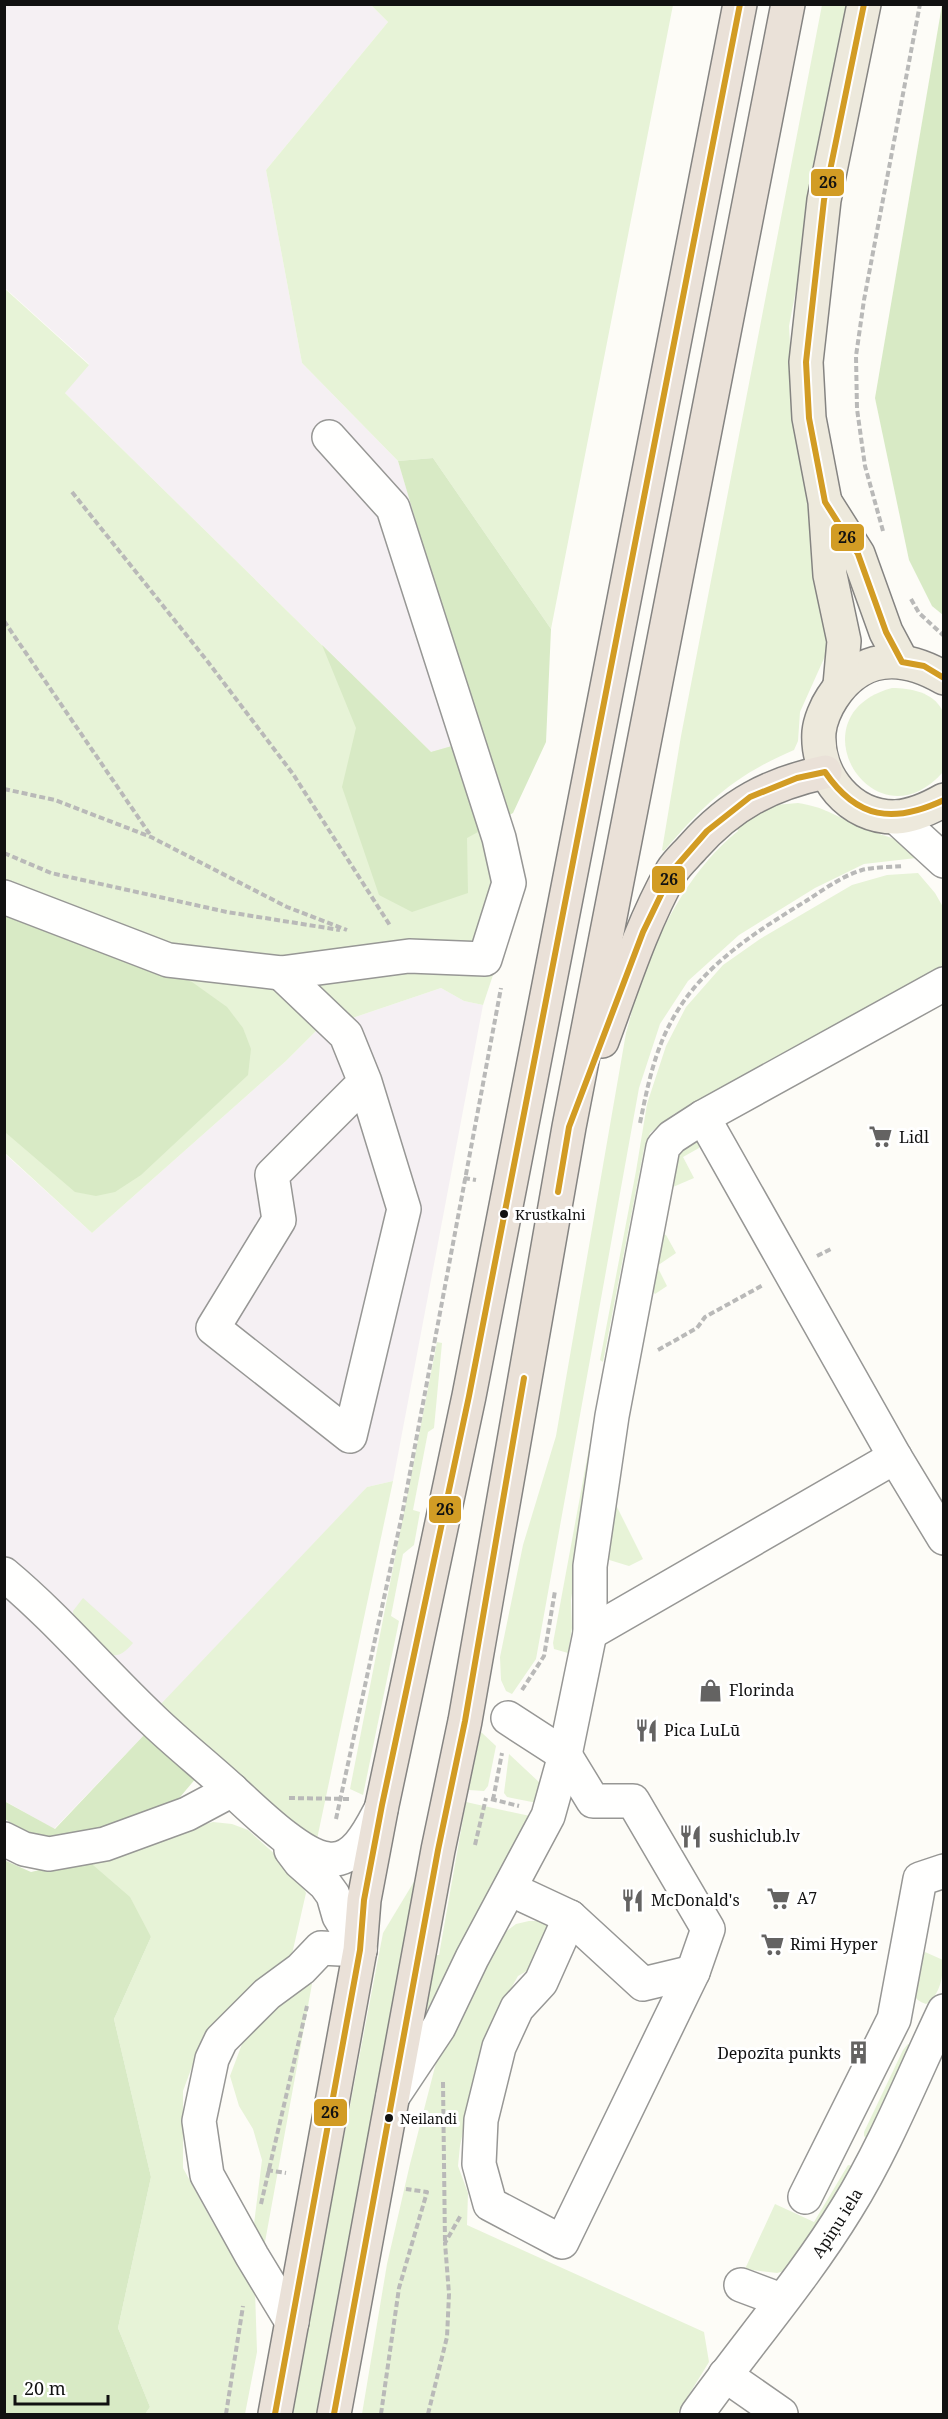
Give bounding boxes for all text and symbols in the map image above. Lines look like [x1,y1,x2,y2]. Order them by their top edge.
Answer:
line badge: 26 [810,168,845,197]
text: 26 [819,171,837,193]
line badge: 26 [830,523,865,552]
text: 26 [838,526,856,548]
line badge: 26 [651,865,686,894]
text: 26 [660,868,678,890]
supermarket icon: Lidl [868,1124,894,1150]
place label: Lidl [899,1126,929,1148]
place label: Krustkalni [515,1205,586,1224]
marker: Krustkalni [498,1208,510,1220]
line badge: 26 [428,1495,462,1524]
text: 26 [436,1498,454,1520]
shop icon: Florinda [698,1677,724,1703]
place label: Florinda [729,1679,794,1701]
restaurant icon: Pica LuLū [633,1717,659,1743]
place label: Pica LuLū [664,1719,740,1741]
restaurant icon: sushiclub.lv [678,1823,704,1849]
place label: sushiclub.lv [709,1825,801,1847]
supermarket icon: A7 [766,1885,792,1911]
restaurant icon: McDonald's [620,1887,646,1913]
place label: A7 [797,1887,817,1909]
place label: McDonald's [651,1889,740,1911]
supermarket icon: Rimi Hyper [759,1931,785,1957]
place label: Rimi Hyper [790,1933,878,1955]
building icon: Depozīta punkts [846,2040,872,2066]
place label: Depozīta punkts [717,2042,841,2064]
line badge: 26 [313,2098,348,2127]
text: 26 [321,2101,339,2123]
place label: Neilandi [400,2109,457,2128]
marker: Neilandi [383,2112,395,2124]
street label: Apiņu iela [806,2184,867,2262]
scale bar [15,2368,108,2406]
text: 20 m [24,2376,66,2400]

